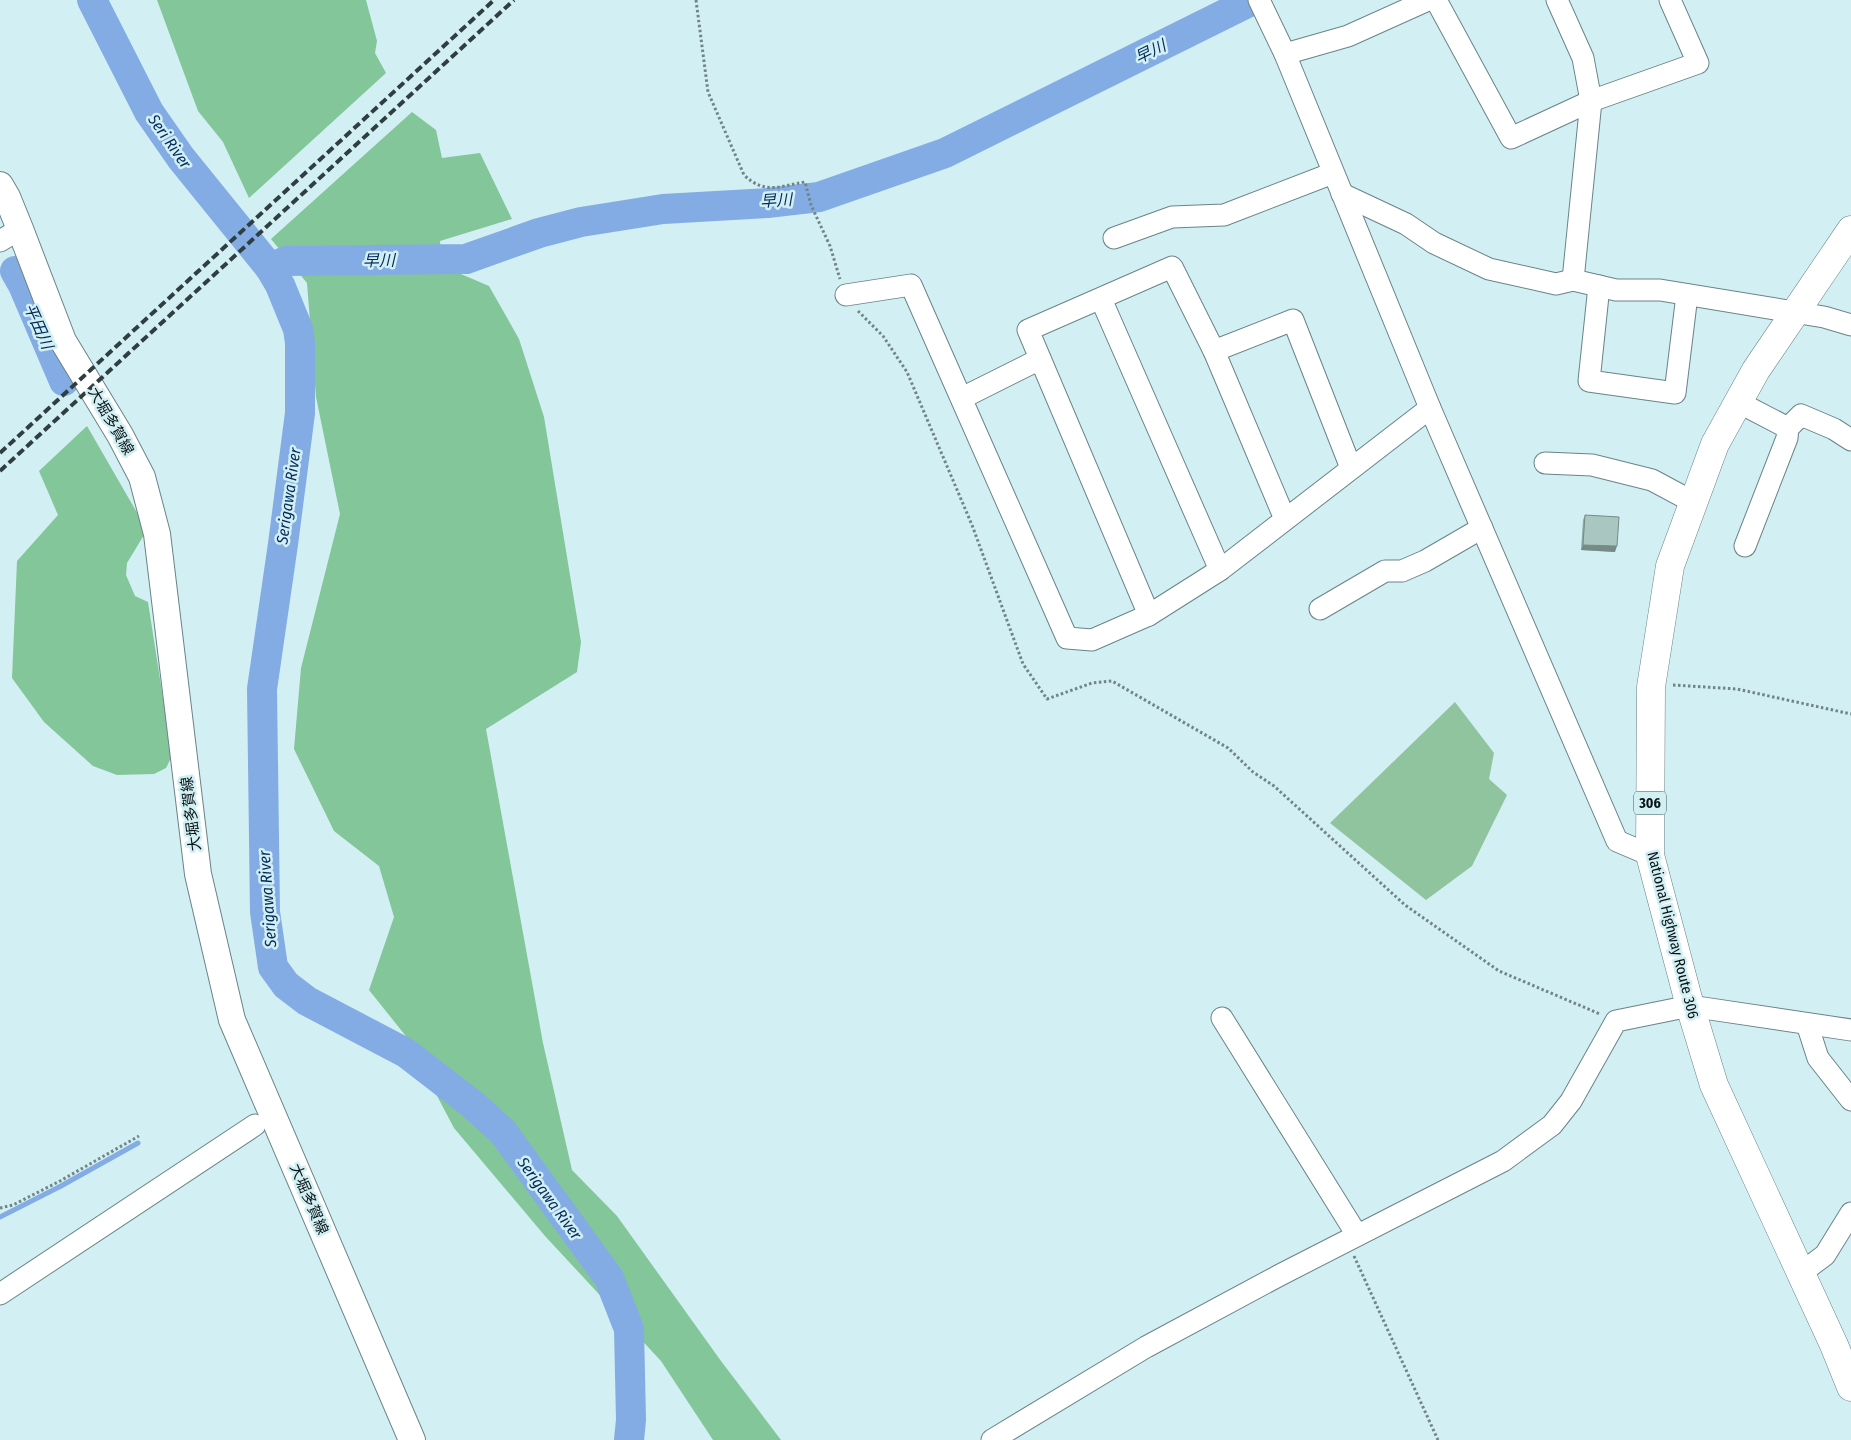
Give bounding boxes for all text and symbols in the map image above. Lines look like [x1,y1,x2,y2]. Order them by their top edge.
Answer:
water label: 早川 [1132,35,1171,67]
water label: Seri River [144,110,195,172]
water label: 早川 [759,190,795,211]
water label: 早川 [363,251,397,270]
water label: 平田川 [20,300,58,354]
street label: 大堀多賀線 [84,384,138,458]
water label: Serigawa River [272,446,305,546]
street label: 大堀多賀線 [177,776,205,852]
road number: 306 [1634,791,1666,814]
street label: National Highway Route 306 [1643,849,1703,1021]
water label: Serigawa River [255,850,280,949]
water label: Serigawa River [513,1153,586,1243]
street label: 大堀多賀線 [286,1161,332,1237]

